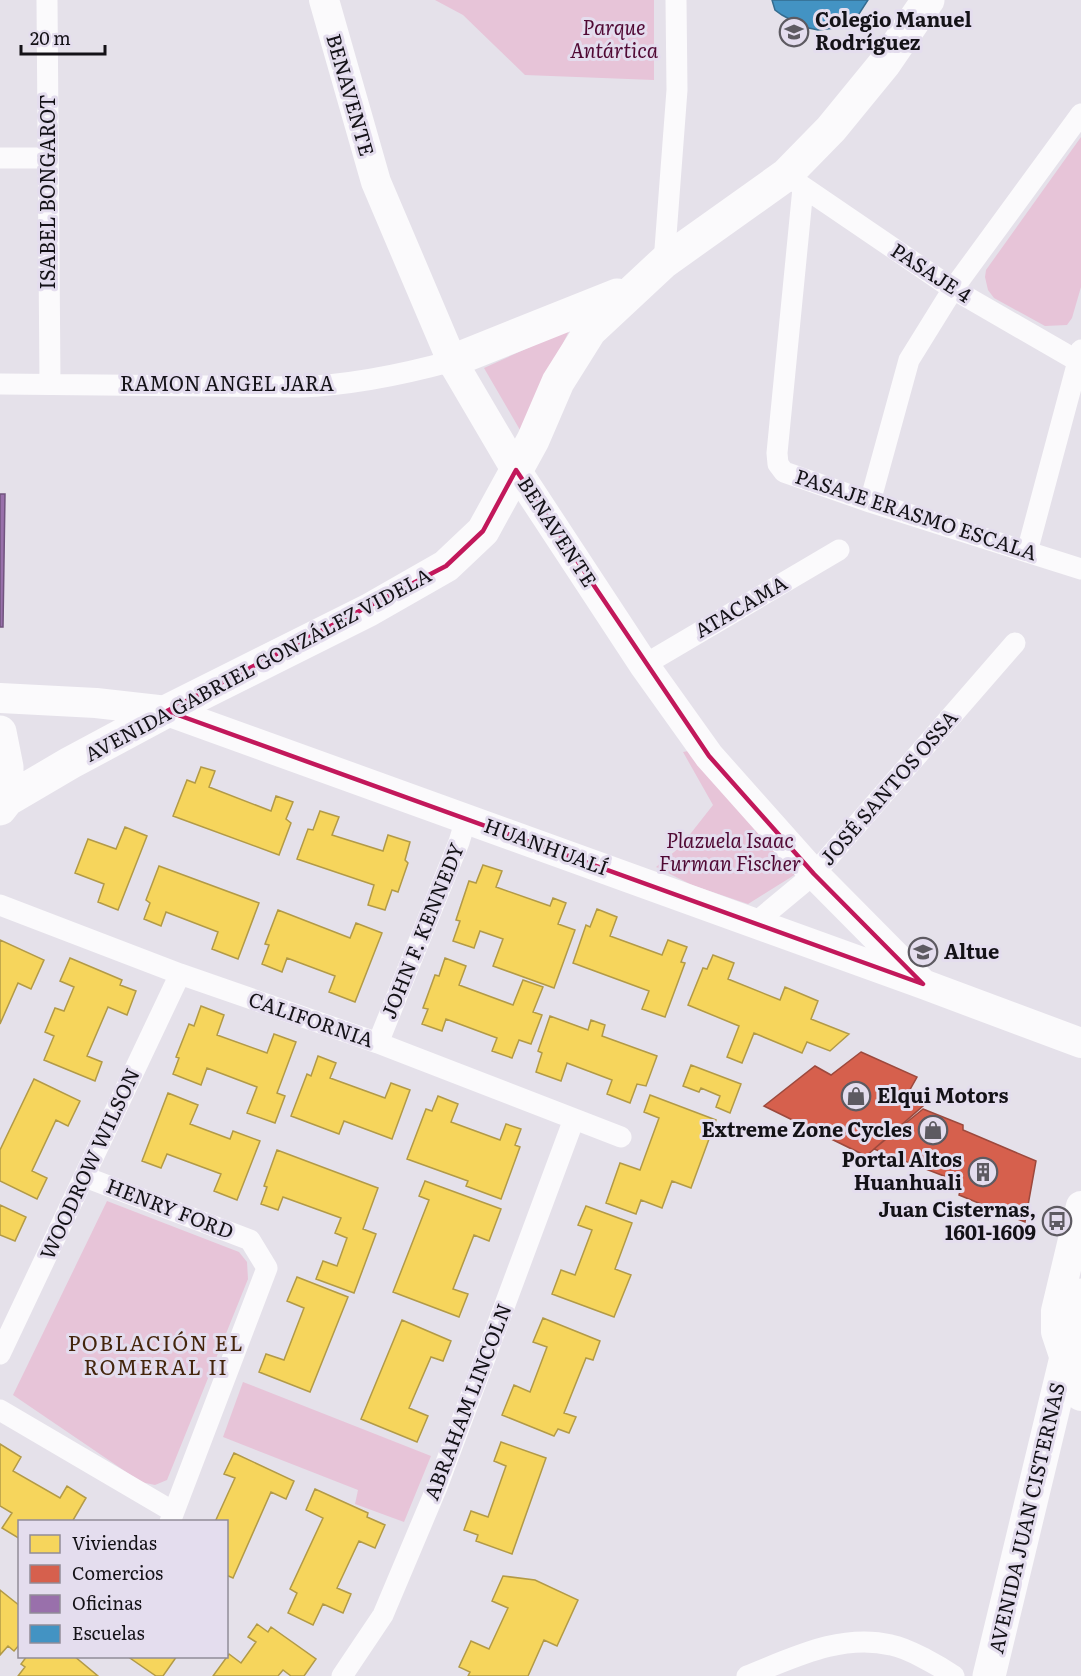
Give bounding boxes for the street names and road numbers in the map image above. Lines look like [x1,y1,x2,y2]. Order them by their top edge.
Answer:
street label: BENAVENTE [320,30,384,159]
street label: ISABEL BONGAROT [31,95,61,289]
street label: PASAJE 4 [886,234,978,309]
street label: RAMON ANGEL JARA [120,367,334,397]
street label: PASAJE ERASMO ESCALA [792,460,1042,566]
street label: BENAVENTE [512,470,606,592]
street label: AVENIDA GABRIEL GONZÁLEZ VIDELA [78,559,436,768]
street label: ATACAMA [688,566,792,644]
street label: JOSÉ SANTOS OSSA [812,702,964,871]
street label: HUANHUALÍ [480,809,613,881]
street label: JOHN F. KENNEDY [372,838,470,1023]
street label: CALIFORNIA [245,983,379,1054]
street label: WOODROW WILSON [31,1063,146,1264]
street label: HENRY FORD [103,1169,239,1245]
street label: ABRAHAM LINCOLN [415,1299,517,1504]
street label: AVENIDA JUAN CISTERNAS [979,1379,1071,1656]

